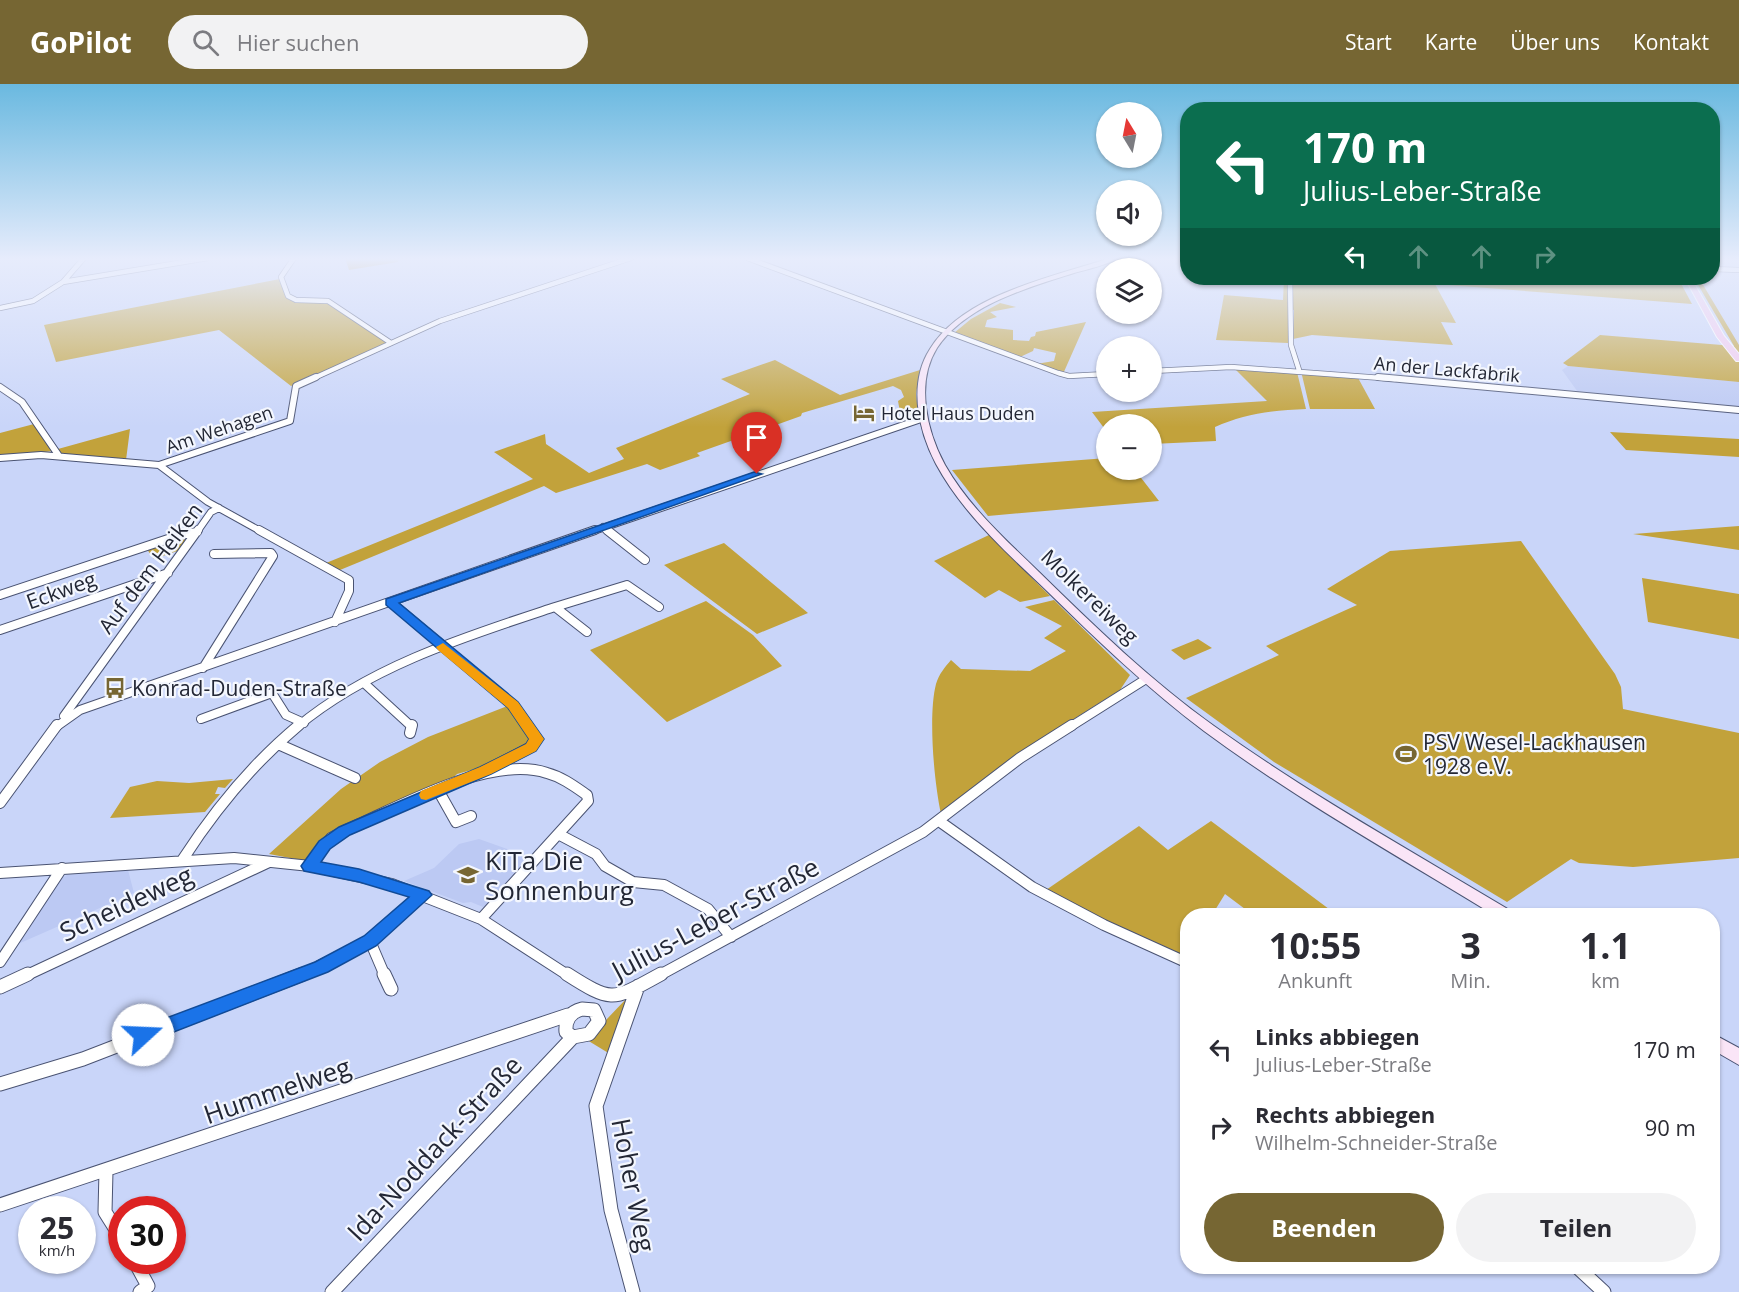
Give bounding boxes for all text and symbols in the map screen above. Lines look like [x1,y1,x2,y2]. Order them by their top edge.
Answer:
search box [168,15,588,69]
text: GoPilot [30,23,132,61]
icon: search [189,26,222,59]
text: Hier suchen [237,27,359,57]
text: Start [1345,28,1392,56]
text: Karte [1425,28,1477,56]
text: Über uns [1510,28,1600,56]
text: Kontakt [1633,28,1709,56]
north arrow [1096,102,1162,168]
map controls [1096,102,1162,480]
text: 170 m [1303,118,1427,175]
icon: left [1204,126,1282,204]
text: Julius-Leber-Straße [1303,172,1542,209]
button: sound [1096,180,1162,246]
icon: left [1339,240,1372,273]
icon: ahead [1402,240,1435,273]
icon: ahead [1465,240,1498,273]
icon: right [1528,240,1561,273]
button: layers [1096,258,1162,324]
button: + [1096,336,1162,402]
street label: An der Lackfabrik [1373,351,1521,387]
street label: Am Wehagen [162,400,276,458]
hotel icon: Hotel Haus Duden [852,401,876,425]
place label: Hotel Haus Duden [881,401,1035,425]
pin [731,412,782,474]
button: − [1096,414,1162,480]
icon: arrive [740,421,773,454]
street label: Auf dem Heiken [92,497,208,639]
street label: Molkereiweg [1035,543,1145,649]
street label: Eckweg [22,564,100,616]
place label: Konrad-Duden-Straße [132,674,347,702]
bus stop icon: Konrad-Duden-Straße [103,676,127,700]
place label: PSV Wesel-Lackhausen 1928 e.V. [1423,728,1646,780]
sports icon: PSV Wesel-Lackhausen 1928 e.V. [1394,742,1418,766]
place label: KiTa Die Sonnenburg [485,842,634,908]
street label: Julius-Leber-Straße [602,848,825,989]
street label: Scheideweg [53,856,199,950]
school or university icon: KiTa Die Sonnenburg [456,863,480,887]
text: 10:55 [1269,921,1361,970]
text: 3 [1460,921,1481,970]
text: 1.1 [1580,921,1631,970]
text: Ankunft [1278,967,1352,994]
text: Min. [1450,967,1491,994]
text: km [1591,967,1620,994]
position arrow [111,1003,175,1067]
text: Links abbiegen [1255,1021,1420,1051]
icon: left [1204,1033,1237,1066]
text: 170 m [1632,1034,1696,1064]
street label: Ida-Noddack-Straße [339,1047,529,1249]
street label: Hummelweg [199,1048,355,1132]
text: Julius-Leber-Straße [1255,1051,1432,1078]
text: Rechts abbiegen [1255,1099,1435,1129]
icon: right [1204,1111,1237,1144]
text: 90 m [1645,1112,1696,1142]
street label: Hoher Weg [603,1115,665,1255]
text: Wilhelm-Schneider-Straße [1255,1129,1498,1156]
button: Beenden [1204,1193,1444,1262]
button: Teilen [1456,1193,1696,1262]
speed limit sign: 30 [108,1196,186,1274]
text: 25 [40,1207,74,1248]
text: km/h [39,1240,75,1260]

